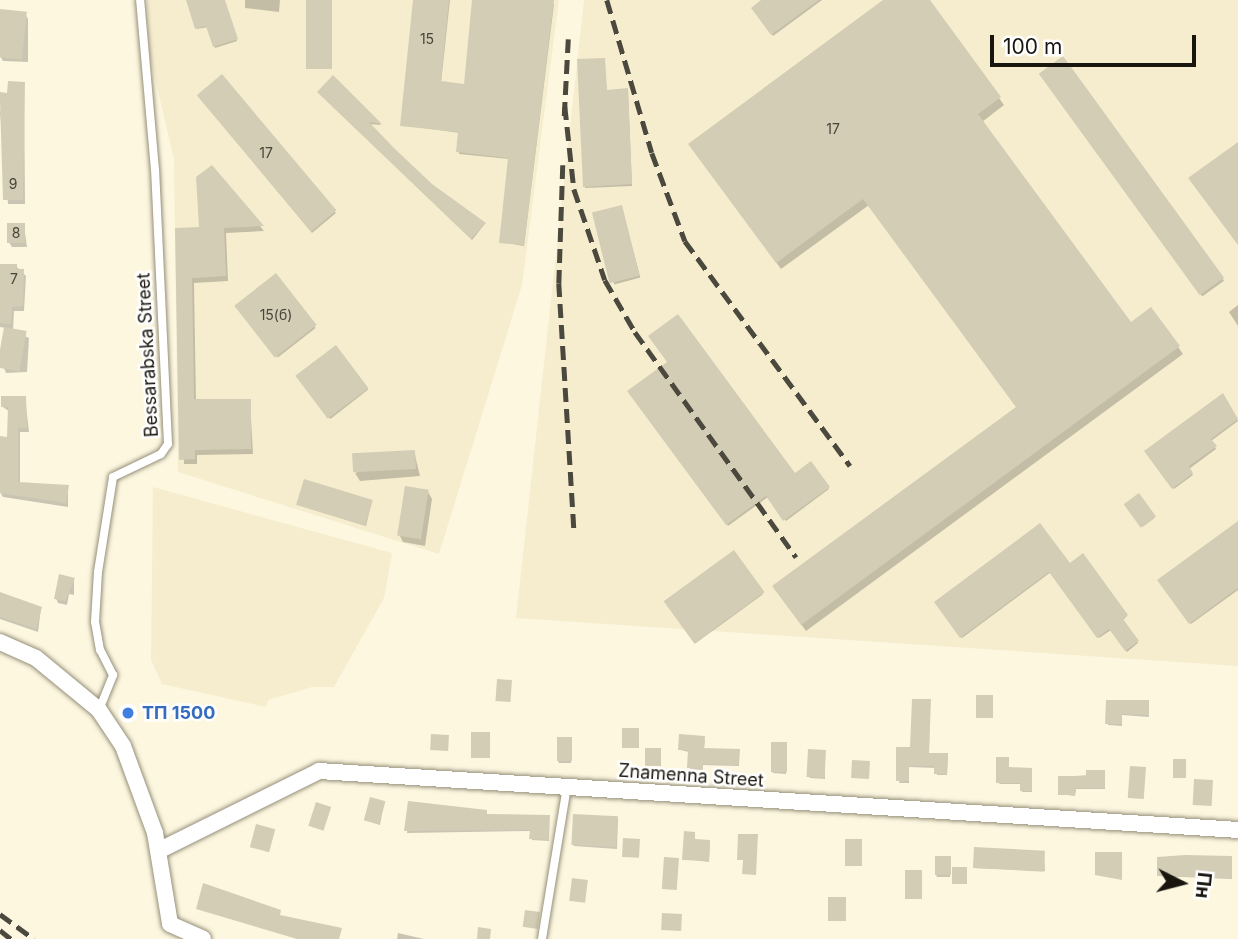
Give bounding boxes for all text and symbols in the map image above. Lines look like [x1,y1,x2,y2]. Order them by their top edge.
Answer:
scale bar [993,21,1200,65]
house number: 15 [420,31,434,47]
text: 100 m [1003,34,1062,59]
house number: 17 [826,121,840,137]
house number: 17 [259,145,273,161]
house number: 9 [9,176,17,192]
house number: 8 [12,225,20,241]
house number: 7 [10,271,18,287]
street label: Bessarabska Street [133,272,163,438]
house number: 15(б) [260,307,292,323]
place label: ТП 1500 [142,702,215,724]
marker: ТП 1500 [120,705,136,721]
street label: Znamenna Street [618,760,764,792]
north arrow [1147,848,1217,918]
text: Пн [1191,871,1216,899]

